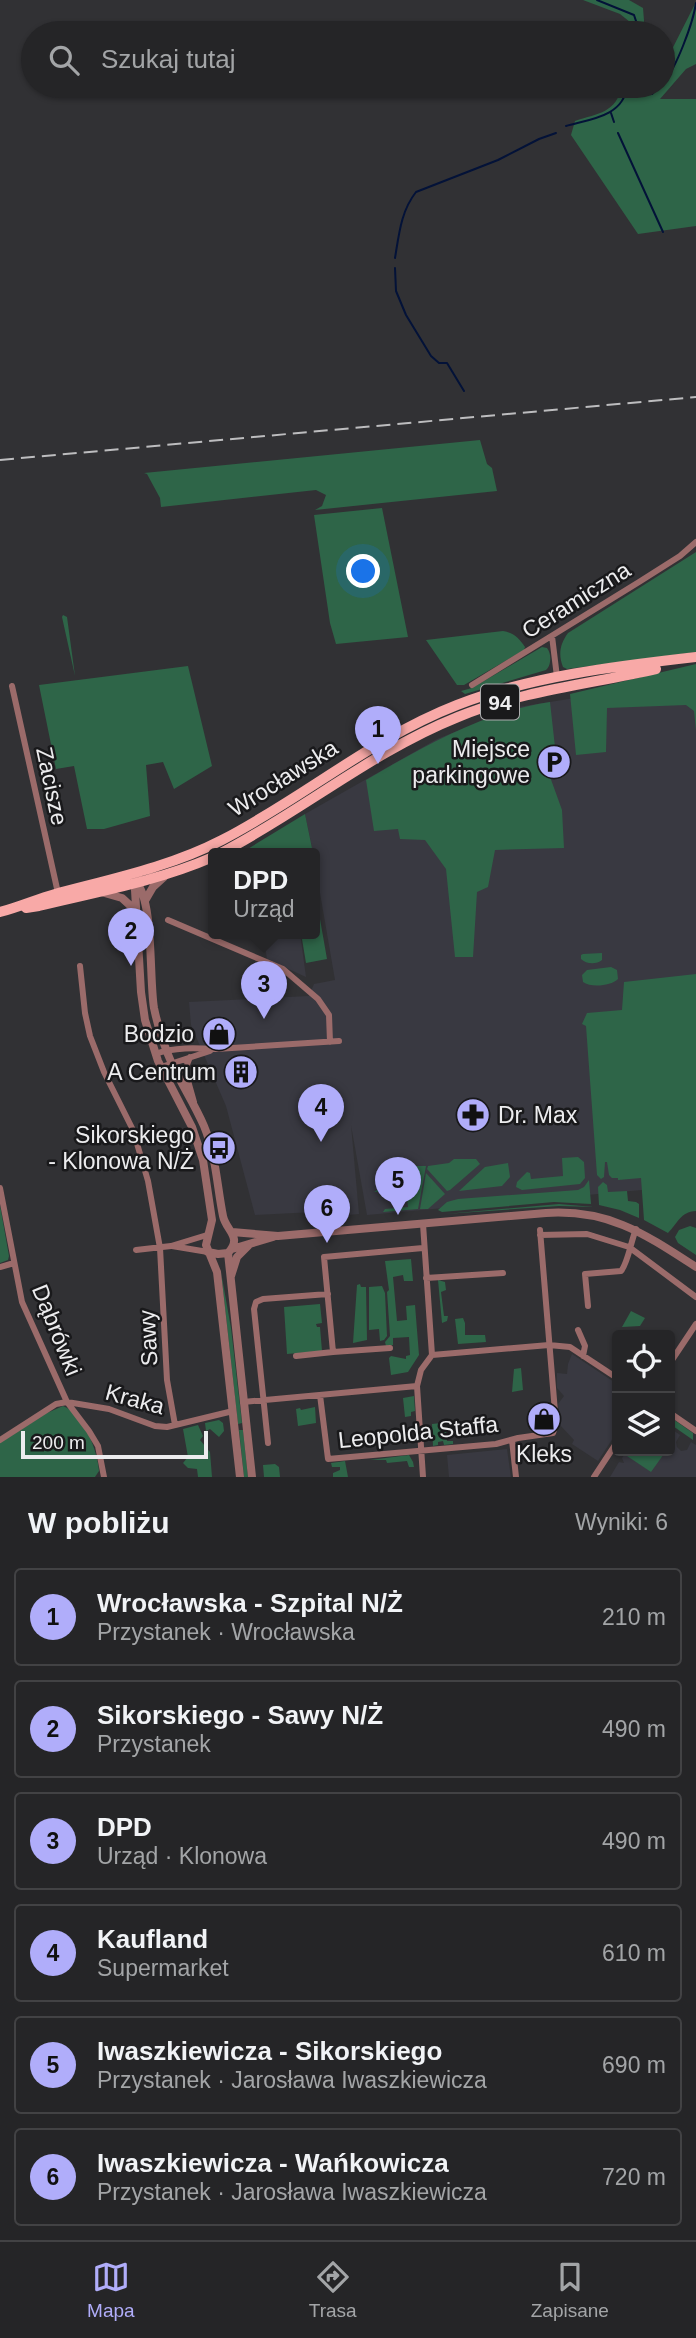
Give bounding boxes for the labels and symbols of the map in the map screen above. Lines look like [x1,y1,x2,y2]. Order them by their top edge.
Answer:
your location [346,554,380,588]
street label: Ceramiczna [517,556,635,644]
road number: 94 [481,684,519,720]
pin: 1 [355,706,401,764]
street label: Wrocławska [224,734,342,822]
place label: Miejsce parkingowe [412,736,530,788]
parking icon: Miejsce parkingowe [535,743,573,781]
street label: Zacisze [31,745,73,827]
pin: 2 [108,908,154,966]
pin: 3 [241,961,287,1019]
shop icon: Bodzio [200,1015,238,1053]
place label: Bodzio [124,1021,194,1047]
building icon: A Centrum [222,1053,260,1091]
place label: A Centrum [107,1059,216,1085]
pin: 4 [298,1084,344,1142]
pharmacy icon: Dr. Max [454,1096,492,1134]
place label: Dr. Max [498,1102,578,1128]
place label: Sikorskiego - Klonowa N/Ż [48,1122,194,1174]
bus stop icon: Sikorskiego - Klonowa N/Ż [200,1129,238,1167]
pin: 5 [375,1157,421,1215]
pin: 6 [304,1185,350,1243]
street label: Dąbrówki [27,1281,87,1379]
street label: Sawy [134,1309,162,1367]
street label: Kraka [103,1379,168,1419]
shop icon: Kleks [525,1400,563,1438]
street label: Leopolda Staffa [337,1411,499,1453]
scale bar [21,1428,208,1460]
place label: Kleks [516,1441,572,1467]

